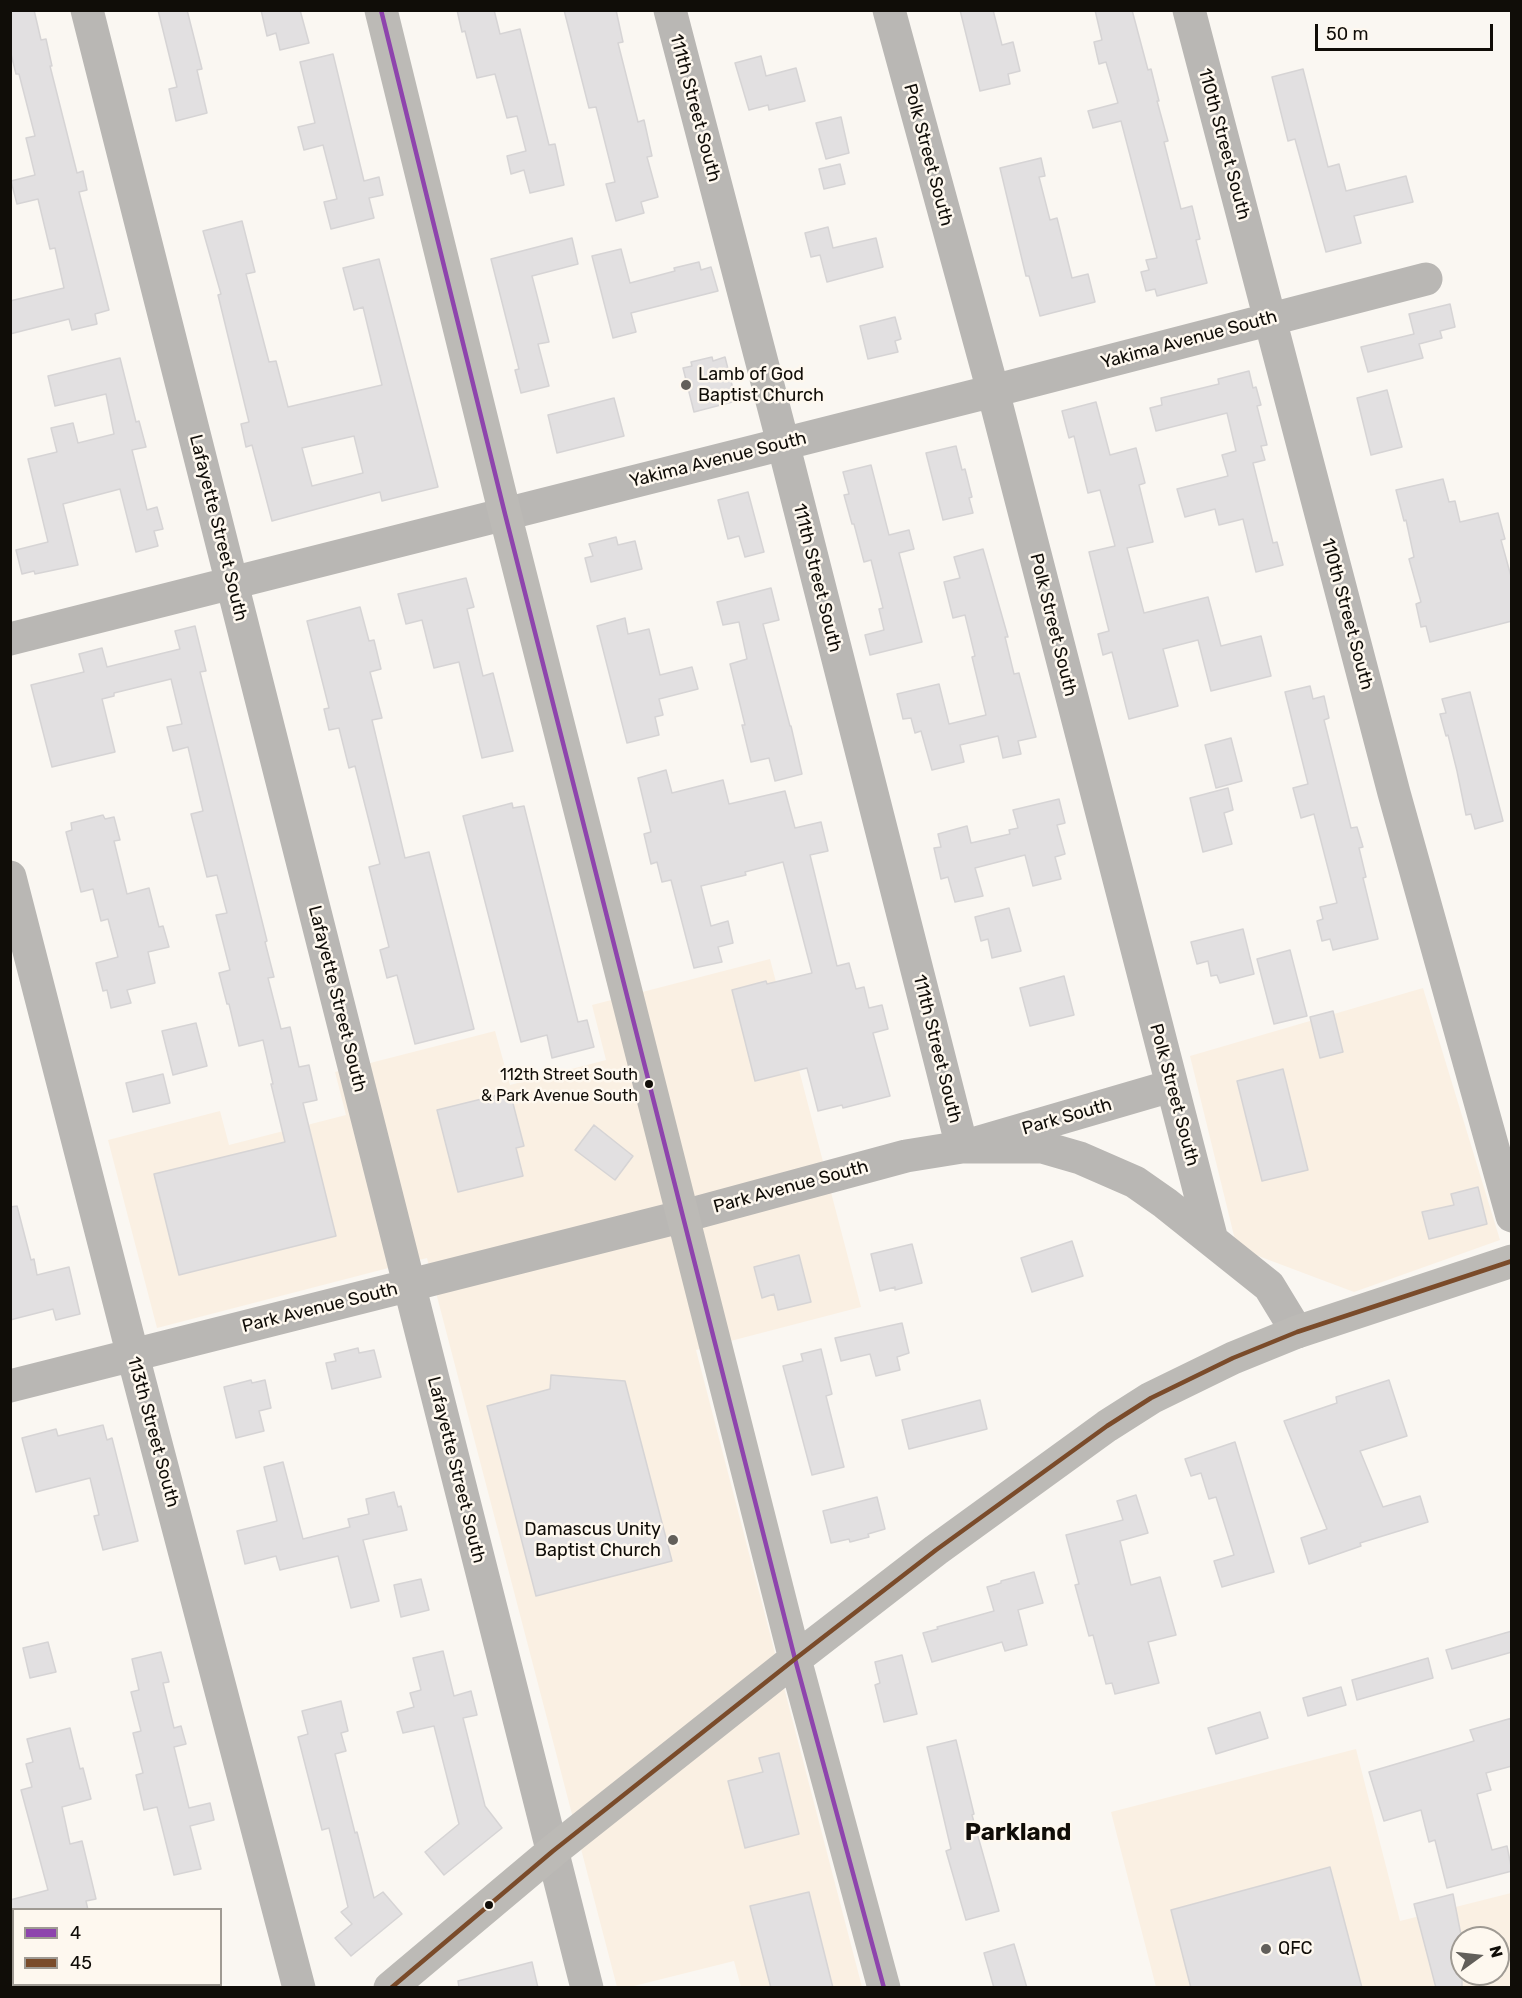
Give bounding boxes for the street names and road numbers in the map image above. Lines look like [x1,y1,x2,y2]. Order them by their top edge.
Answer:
street label: 111th Street South [665,32,725,184]
street label: 110th Street South [1193,66,1255,222]
street label: Polk Street South [899,81,957,229]
street label: Yakima Avenue South [1098,306,1280,374]
street label: Yakima Avenue South [627,428,809,492]
street label: Lafayette Street South [184,432,252,624]
street label: 111th Street South [788,501,846,655]
street label: 110th Street South [1316,536,1378,692]
street label: Polk Street South [1025,551,1081,699]
street label: Lafayette Street South [303,903,371,1095]
street label: 111th Street South [908,972,966,1126]
street label: Polk Street South [1145,1021,1203,1169]
street label: Park South [1020,1094,1114,1140]
street label: Park Avenue South [711,1156,871,1218]
street label: Park Avenue South [240,1278,400,1338]
street label: 113th Street South [122,1354,184,1510]
street label: Lafayette Street South [422,1374,490,1566]

